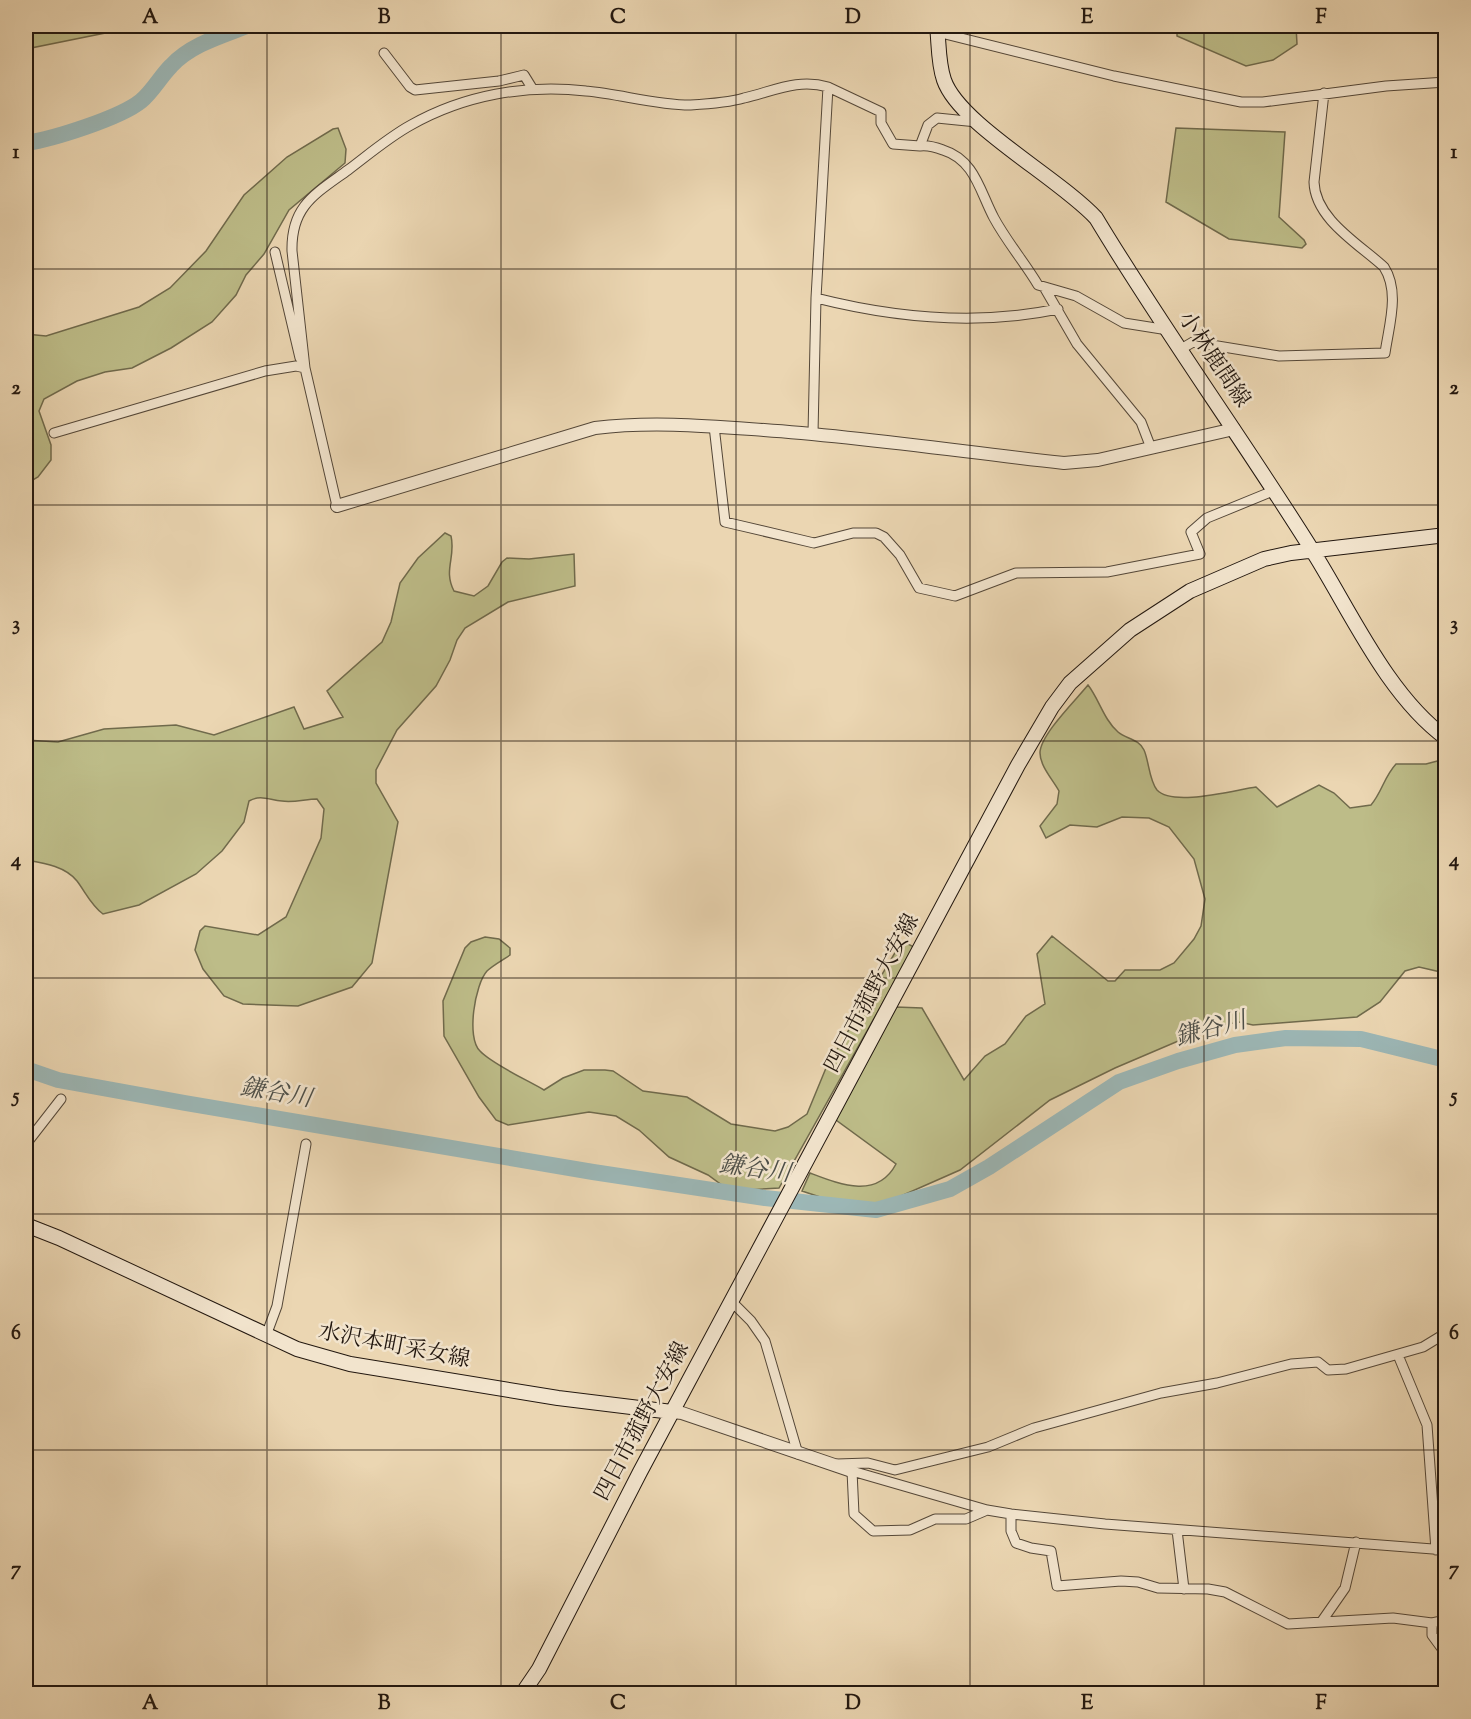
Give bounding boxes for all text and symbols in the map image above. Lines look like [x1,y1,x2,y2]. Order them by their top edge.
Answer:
text: A [142,4,159,33]
text: B [378,4,391,33]
text: C [610,4,626,33]
text: D [845,4,861,33]
text: E [1081,4,1094,33]
text: F [1315,4,1327,33]
text: 1 [13,139,20,168]
text: 1 [1451,139,1458,168]
street label: 小林鹿間線 [1169,305,1257,415]
text: 2 [11,375,21,404]
text: 2 [1449,375,1459,404]
text: 3 [12,611,20,640]
text: 3 [1450,611,1458,640]
text: 4 [10,847,21,876]
text: 4 [1448,847,1459,876]
street label: 四日市菰野大安線 [818,909,928,1079]
water label: 鎌谷川 [1172,1003,1253,1056]
water label: 鎌谷川 [238,1071,317,1118]
text: 5 [11,1083,20,1112]
text: 5 [1449,1083,1458,1112]
water label: 鎌谷川 [717,1148,796,1192]
street label: 水沢本町采女線 [315,1317,473,1377]
text: 6 [11,1320,21,1349]
text: 6 [1449,1320,1459,1349]
street label: 四日市菰野大安線 [588,1337,698,1507]
text: 7 [11,1556,22,1585]
text: 7 [1449,1556,1460,1585]
text: A [142,1690,159,1719]
text: B [378,1690,391,1719]
text: C [610,1690,626,1719]
text: D [845,1690,861,1719]
text: E [1081,1690,1094,1719]
text: F [1315,1690,1327,1719]

